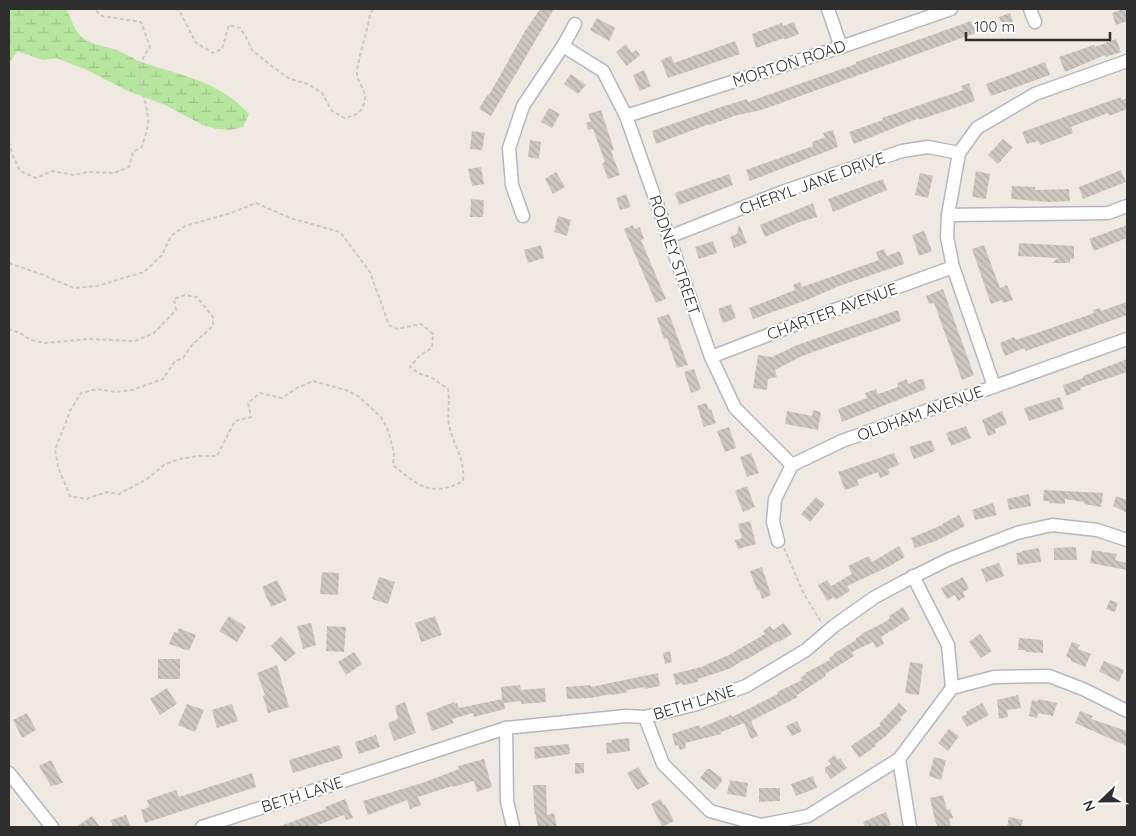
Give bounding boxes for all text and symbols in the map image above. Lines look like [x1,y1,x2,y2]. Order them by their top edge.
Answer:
scale bar [966,10,1110,42]
text: 100 m [974,17,1015,36]
street label: MORTON ROAD [730,35,848,91]
street label: CHERYL JANE DRIVE [736,147,888,219]
street label: RODNEY STREET [645,192,705,318]
street label: CHARTER AVENUE [764,278,900,344]
street label: OLDHAM AVENUE [854,381,986,445]
street label: BETH LANE [651,680,737,724]
street label: BETH LANE [259,771,345,817]
north arrow [1076,776,1126,826]
text: N [1079,798,1099,814]

